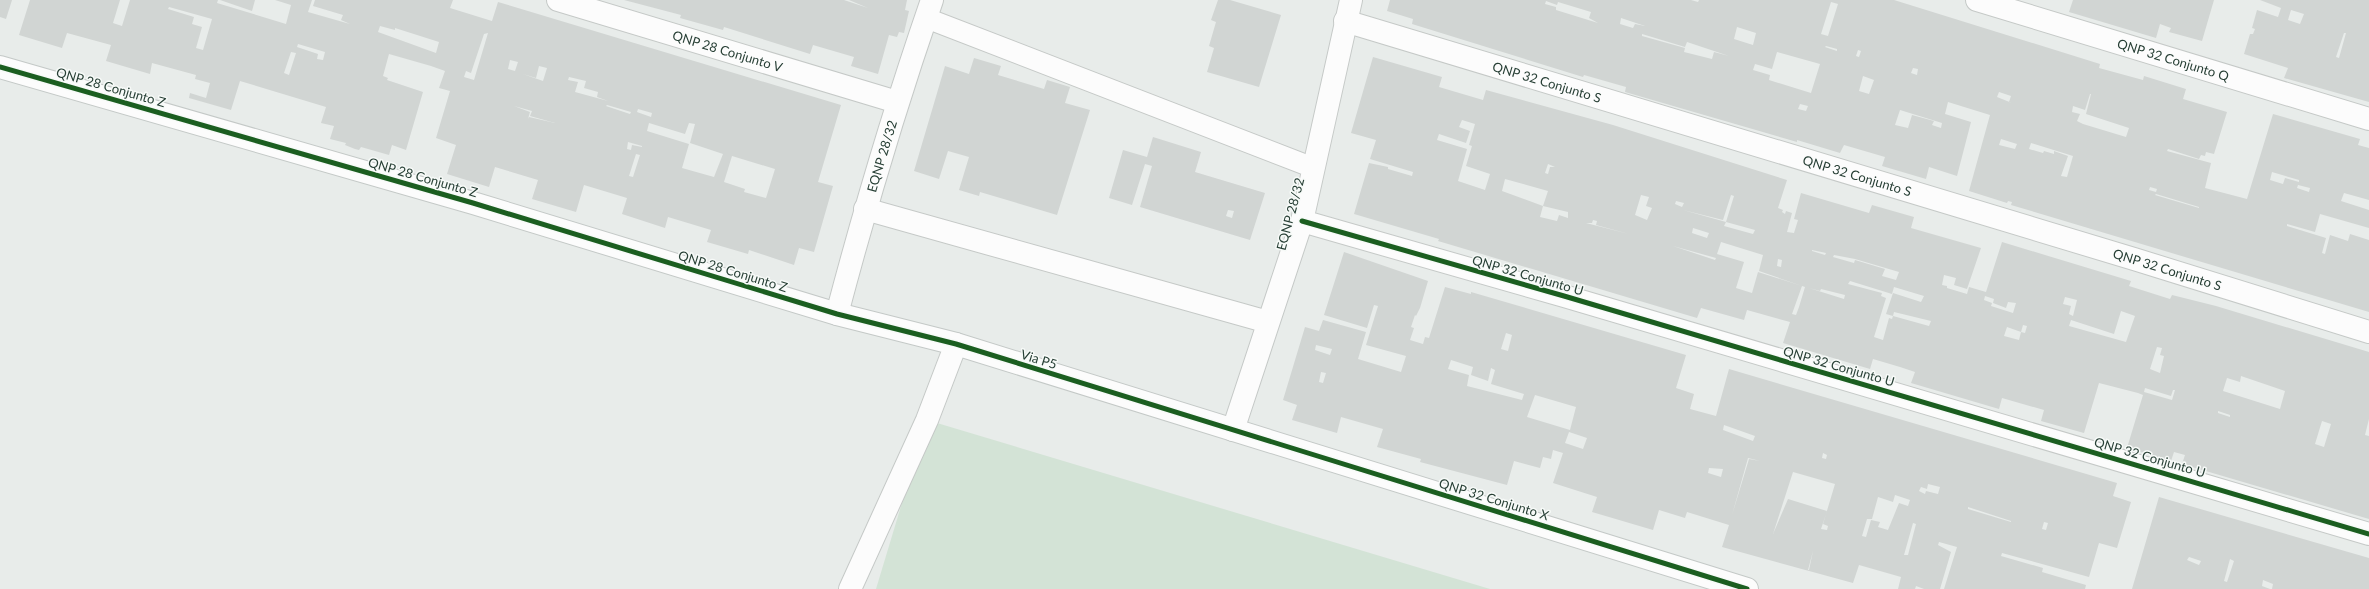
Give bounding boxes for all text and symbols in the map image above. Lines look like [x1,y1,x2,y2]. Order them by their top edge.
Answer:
street label: QNP 28 Conjunto V [671,27,785,75]
street label: QNP 32 Conjunto Q [2115,35,2232,84]
street label: QNP 32 Conjunto S [1491,58,1603,106]
street label: QNP 28 Conjunto Z [54,64,168,110]
street label: EQNP 28/32 [863,118,900,194]
street label: QNP 32 Conjunto S [1801,152,1913,199]
street label: QNP 28 Conjunto Z [366,154,480,200]
street label: EQNP 28/32 [1273,176,1307,252]
street label: QNP 32 Conjunto S [2111,245,2224,294]
street label: QNP 28 Conjunto Z [676,247,790,295]
street label: QNP 32 Conjunto U [1470,251,1586,299]
street label: QNP 32 Conjunto U [1781,342,1897,390]
street label: Via P5 [1019,346,1059,372]
street label: QNP 32 Conjunto U [2092,433,2208,481]
street label: QNP 32 Conjunto X [1437,475,1551,523]

